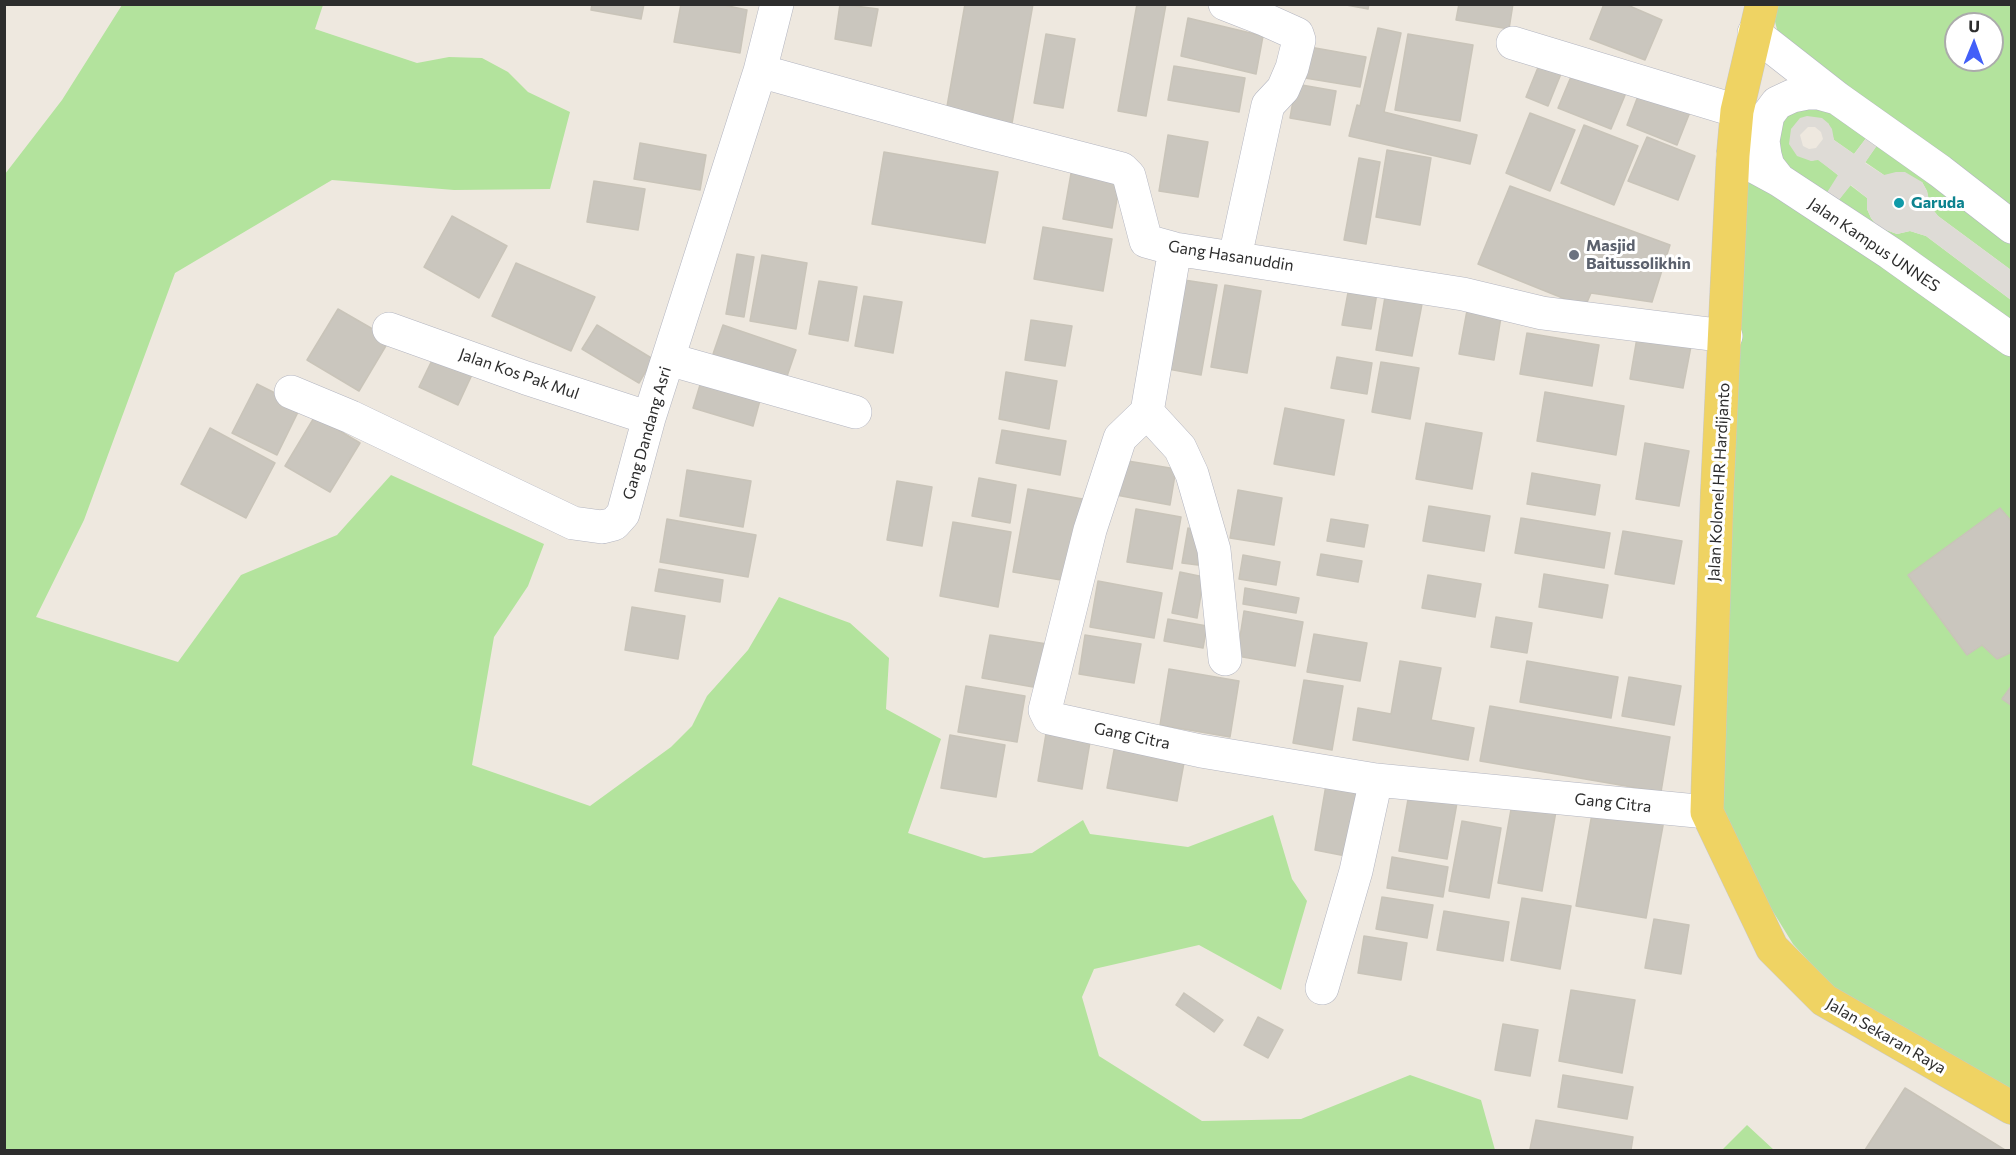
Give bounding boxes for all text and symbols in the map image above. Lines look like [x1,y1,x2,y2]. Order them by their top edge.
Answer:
north arrow [1944,12,2004,72]
text: U [1968,16,1980,35]
place label: Garuda [1911,193,1965,213]
street label: Jalan Kampus UNNES [1805,194,1943,296]
marker: Garuda [1892,196,1906,210]
place label: Masjid Baitussolikhin [1586,236,1691,274]
street label: Gang Hasanuddin [1167,237,1295,275]
marker: Masjid Baitussolikhin [1567,248,1581,262]
street label: Jalan Kos Pak Mul [456,344,582,404]
street label: Gang Dandang Asri [619,364,675,502]
street label: Jalan Kolonel HR Hardijanto [1704,382,1734,582]
street label: Gang Citra [1092,719,1172,753]
street label: Gang Citra [1574,789,1652,817]
street label: Jalan Sekaran Raya [1823,994,1949,1078]

